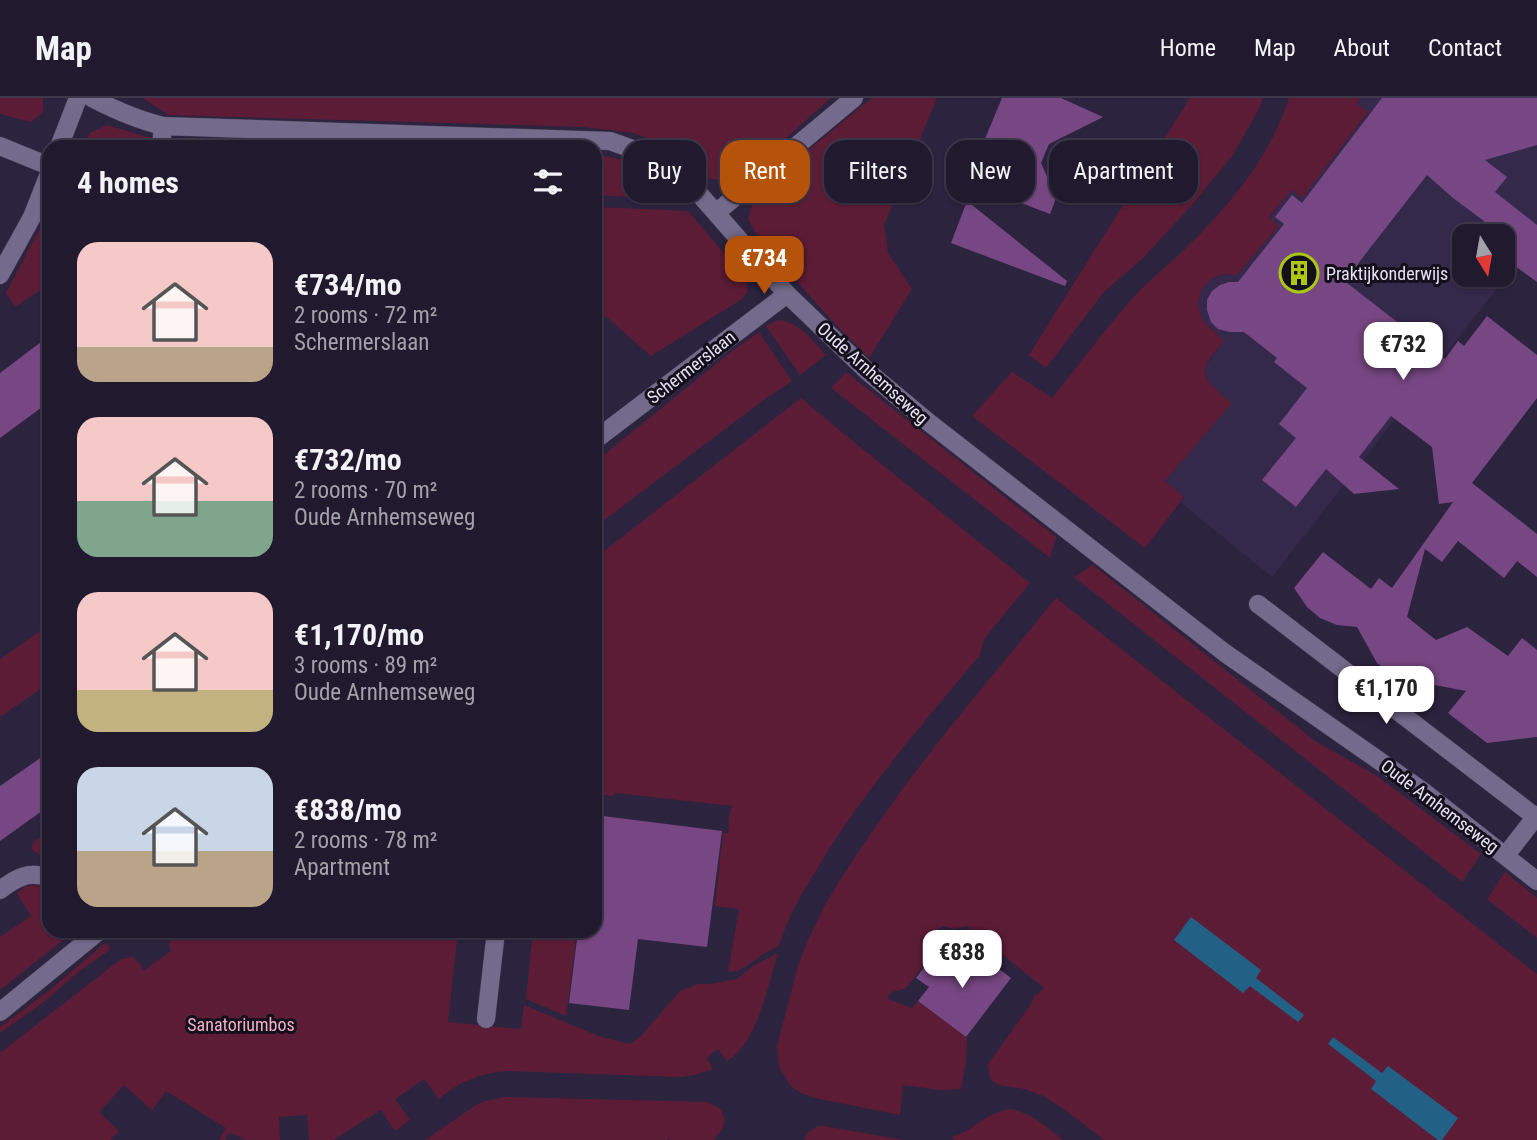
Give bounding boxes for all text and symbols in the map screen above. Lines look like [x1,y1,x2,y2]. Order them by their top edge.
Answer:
text: Map [35,29,92,68]
text: Home [1160,34,1216,62]
text: Map [1254,34,1296,62]
text: About [1334,34,1390,62]
text: Contact [1428,34,1502,62]
chip: Buy [623,140,706,203]
chip: Rent [720,140,810,203]
chip: Filters [824,140,932,203]
chip: New [946,140,1035,203]
chip: Apartment [1049,140,1198,203]
icon: filters [529,163,567,201]
text: 4 homes [77,165,179,200]
north arrow [1452,224,1516,287]
map controls [1452,224,1515,287]
pin: €734 [723,236,805,296]
text: €734 [741,245,787,272]
building icon: Praktijkonderwijs [1278,252,1320,294]
place label: Praktijkonderwijs [1326,263,1448,284]
text: €734/mo [294,267,402,302]
icon: home [133,270,217,354]
text: 2 rooms · 72 m² [294,302,437,329]
street label: Oude Arnhemseweg [813,318,933,428]
pin: €732 [1362,322,1444,382]
street label: Schermerslaan [643,326,739,408]
text: Schermerslaan [294,329,430,356]
text: €732 [1380,331,1426,358]
text: €732/mo [294,442,402,477]
icon: home [133,445,217,529]
text: 2 rooms · 70 m² [294,477,437,504]
text: Oude Arnhemseweg [294,504,475,531]
text: €1,170/mo [294,617,424,652]
icon: home [133,620,217,704]
text: 3 rooms · 89 m² [294,652,437,679]
pin: €1,170 [1329,666,1443,726]
text: €1,170 [1354,675,1418,702]
text: Oude Arnhemseweg [294,679,475,706]
street label: Oude Arnhemseweg [1377,755,1503,857]
text: €838/mo [294,792,402,827]
icon: home [133,795,217,879]
text: 2 rooms · 78 m² [294,827,437,854]
text: Apartment [294,854,390,881]
pin: €838 [921,930,1003,990]
text: €838 [939,939,985,966]
park label: Sanatoriumbos [187,1014,295,1035]

